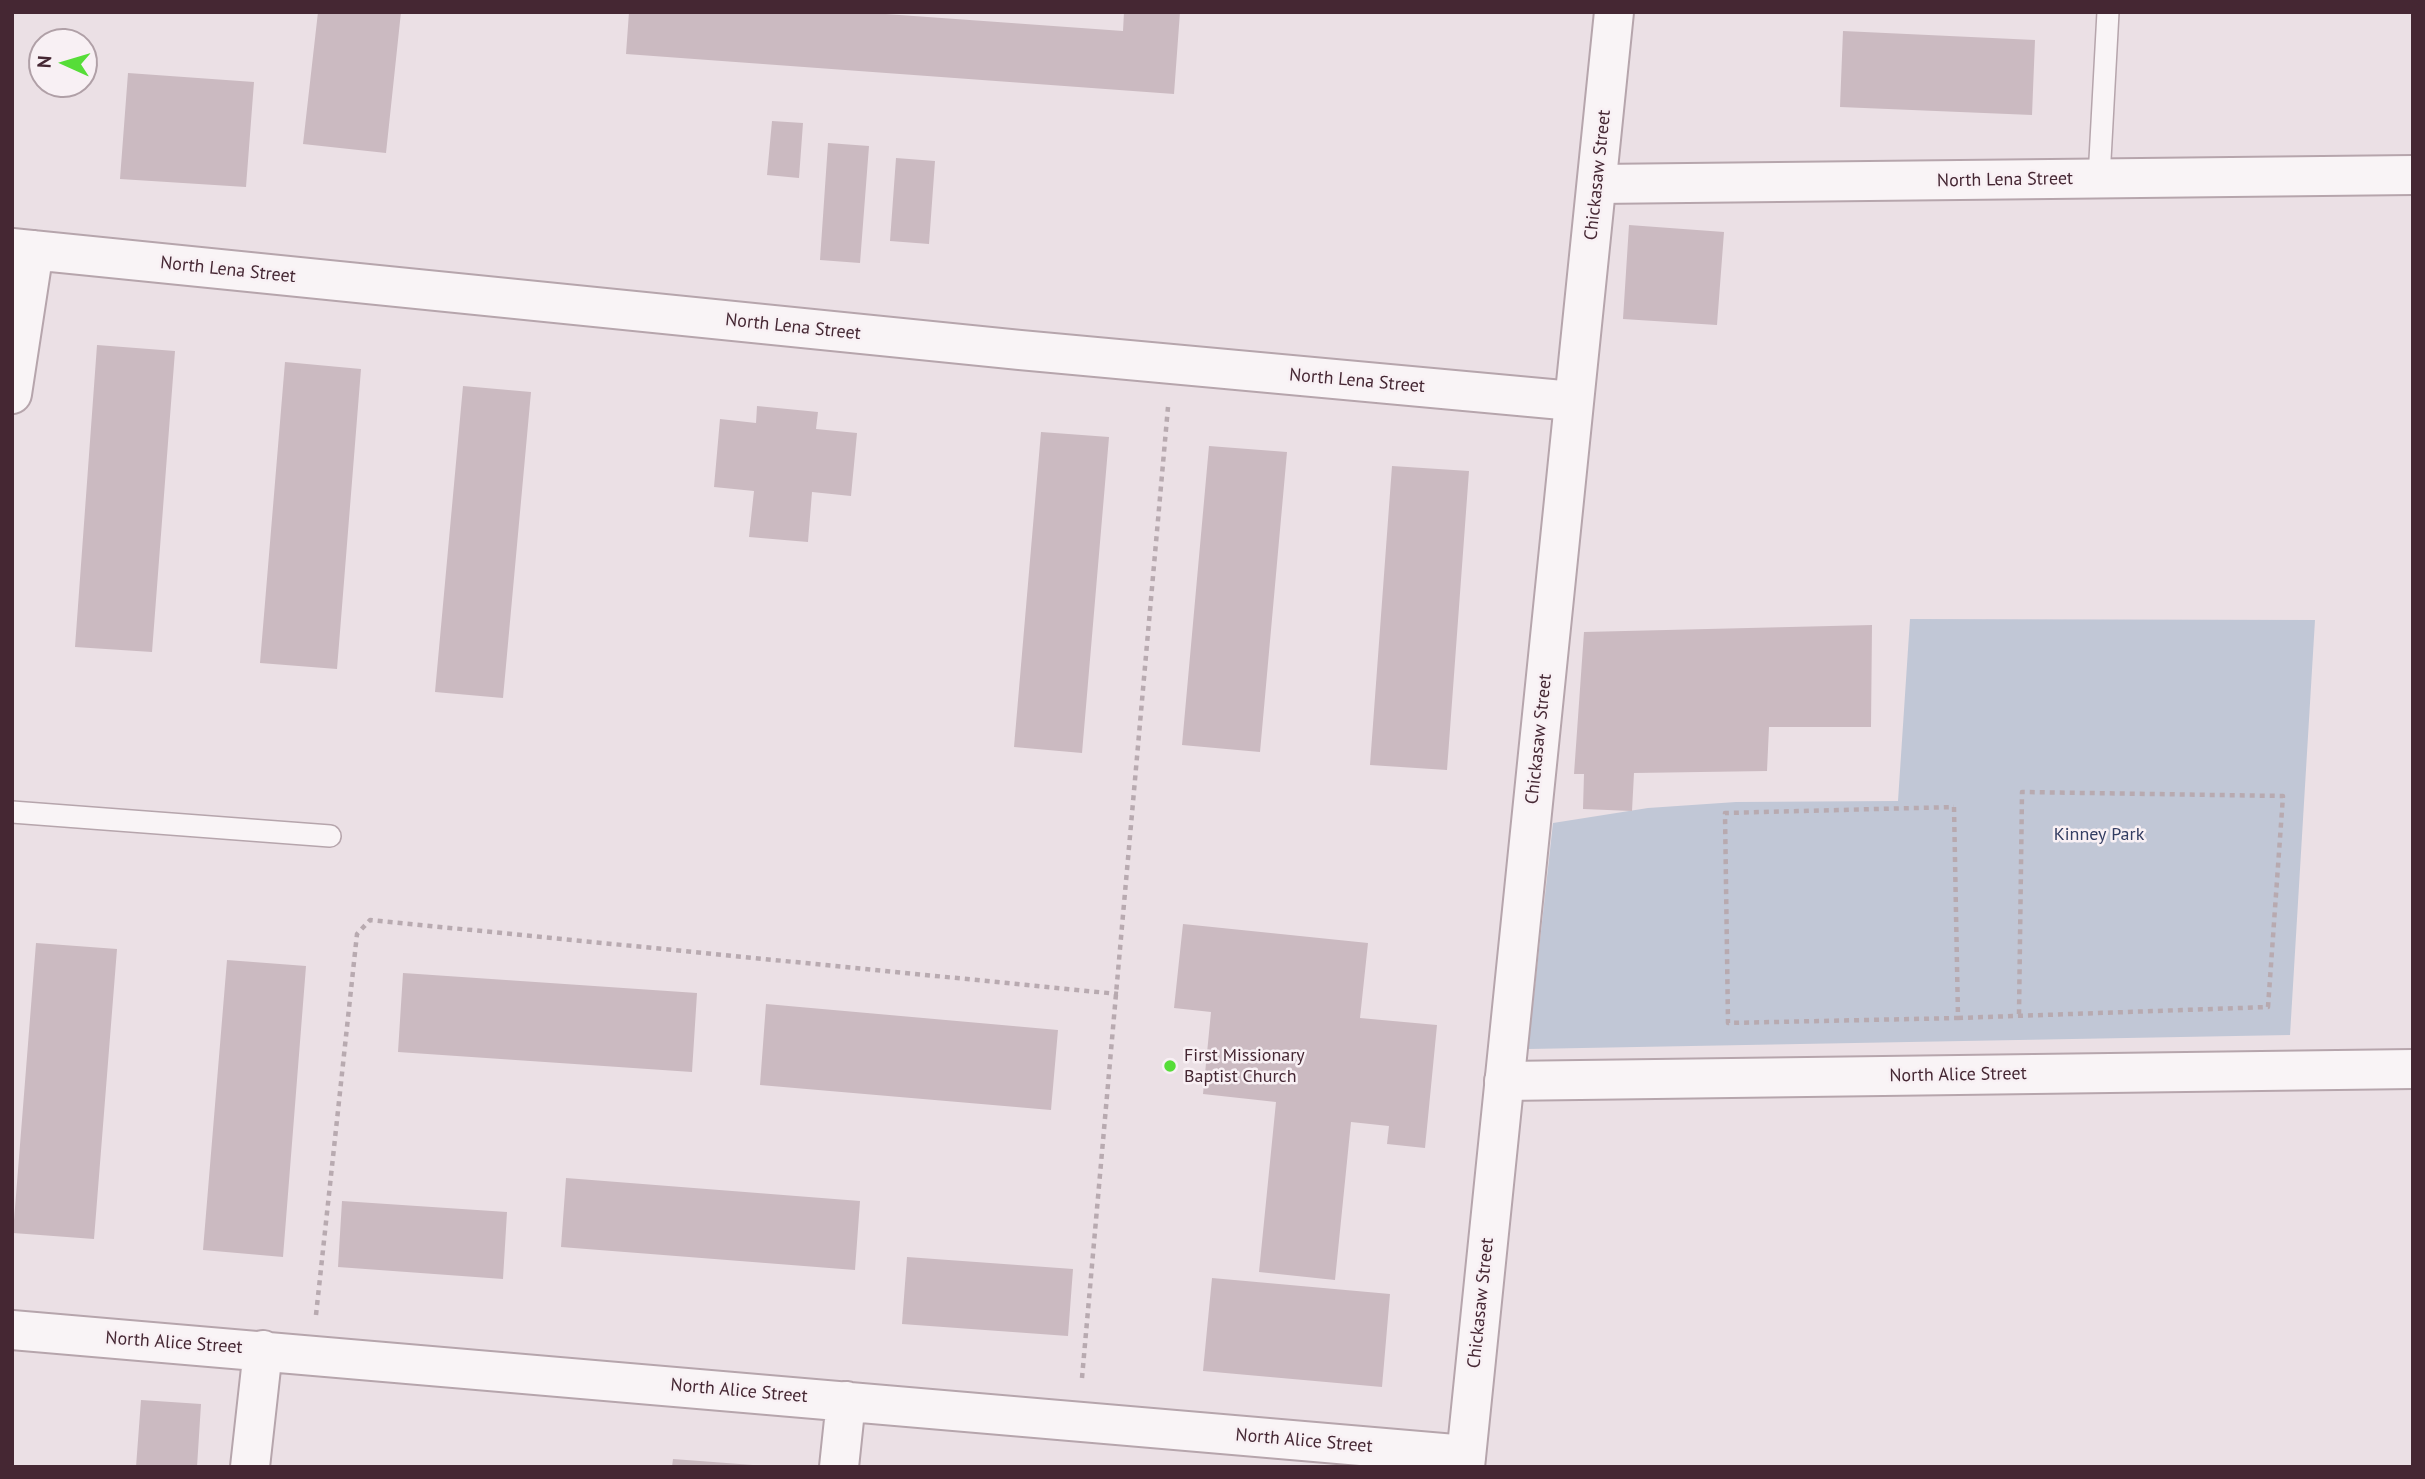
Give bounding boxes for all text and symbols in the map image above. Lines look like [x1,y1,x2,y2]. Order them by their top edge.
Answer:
north arrow [28,28,98,98]
text: N [32,55,56,69]
street label: Chickasaw Street [1580,109,1616,241]
street label: North Lena Street [1937,168,2073,192]
street label: North Lena Street [159,252,297,288]
street label: North Lena Street [724,309,862,345]
street label: North Lena Street [1288,364,1426,398]
street label: Chickasaw Street [1521,673,1557,805]
park label: Kinney Park [2054,824,2144,846]
place label: First Missionary Baptist Church [1184,1045,1305,1088]
marker: First Missionary Baptist Church [1162,1058,1178,1074]
street label: North Alice Street [1889,1063,2027,1087]
street label: Chickasaw Street [1463,1237,1499,1369]
street label: North Alice Street [105,1327,243,1359]
street label: North Alice Street [670,1374,808,1408]
street label: North Alice Street [1235,1424,1373,1458]

